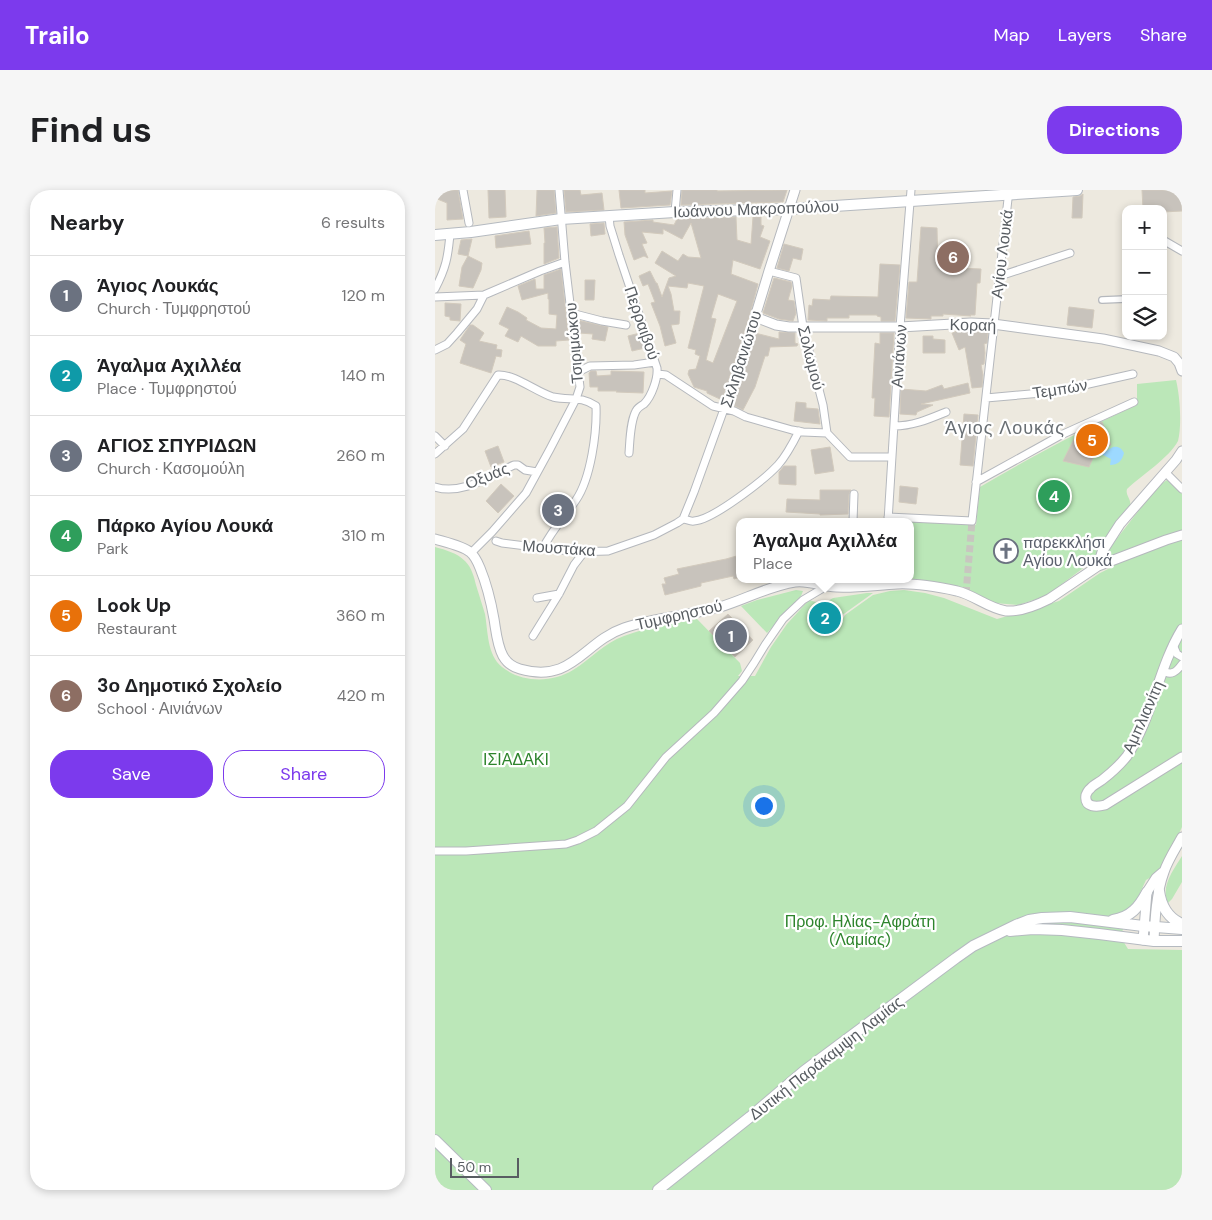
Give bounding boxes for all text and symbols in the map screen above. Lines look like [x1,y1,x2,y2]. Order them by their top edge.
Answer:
text: Trailo [25,20,90,51]
text: Map [994,23,1030,47]
text: Layers [1058,23,1112,47]
text: Share [1140,23,1187,47]
button: Directions [1047,106,1182,154]
text: Find us [30,107,152,153]
street label: Ιωάννου Μακροπούλου [673,196,839,222]
map controls [1122,205,1167,340]
button: + [1122,205,1167,250]
street label: Αγίου Λουκά [986,208,1018,300]
text: Nearby [50,209,124,237]
text: 6 results [321,212,385,233]
pin: 6 [937,238,969,276]
button: − [1122,250,1167,295]
text: Άγιος Λουκάς [97,273,219,298]
street label: Περραιβού [620,283,664,363]
text: 1 [63,285,69,306]
text: 120 m [341,285,385,306]
button: layers [1122,295,1167,340]
text: Church · Τυμφρηστού [97,298,251,319]
street label: Τσιριμώκου [560,302,588,384]
street label: Σκληβανιώτου [715,308,767,410]
street label: Κοραή [950,314,996,336]
street label: Σολωμού [793,324,829,392]
street label: Αινιάνων [886,324,912,388]
text: Άγαλμα Αχιλλέα [97,353,241,378]
text: 2 [61,365,71,386]
text: 140 m [341,365,385,386]
street label: Τεμπών [1031,374,1089,404]
text: Place · Τυμφρηστού [97,378,237,399]
district label: Άγιος Λουκάς [945,416,1065,440]
pin: 5 [1076,421,1108,459]
text: ΑΓΙΟΣ ΣΠΥΡΙΔΩΝ [97,433,256,458]
text: 3 [61,445,71,466]
text: 260 m [336,445,385,466]
text: Church · Κασομούλη [97,458,245,479]
street label: Οξυάς [462,458,512,494]
pin: 4 [1038,477,1070,515]
pin: 3 [542,491,574,529]
text: Πάρκο Αγίου Λουκά [97,513,273,538]
popup [736,518,914,583]
text: 4 [61,525,71,546]
text: 310 m [341,525,385,546]
text: Άγαλμα Αχιλλέα [753,528,897,553]
place label: παρεκκλήσι Αγίου Λουκά [1023,532,1112,571]
street label: Μουστάκα [522,535,596,561]
text: Park [97,538,129,559]
church icon: παρεκκλήσι Αγίου Λουκά [993,538,1019,564]
text: Place [753,553,793,574]
text: Look Up [97,593,171,618]
street label: Τυμφρηστού [634,595,724,635]
pin: 2 [809,599,841,637]
text: 5 [61,605,71,626]
text: 360 m [336,605,385,626]
pin: 1 [715,617,747,655]
text: Restaurant [97,618,177,639]
text: 3ο Δημοτικό Σχολείο [97,673,282,698]
street label: Αμπλιανίτη [1118,677,1168,757]
text: 6 [61,685,71,706]
text: 420 m [337,685,385,706]
text: School · Αινιάνων [97,698,222,719]
park label: ΙΣΙΑΔΑΚΙ [483,749,549,770]
button: Save [50,750,213,798]
button: Share [223,750,385,798]
your location [751,793,777,819]
park label: Προφ. Ηλίας-Αφράτη (Λαμίας) [785,911,935,950]
street label: Δυτική Παράκαμψη Λαμίας [745,991,908,1125]
scale bar [450,1155,519,1178]
text: 50 m [457,1158,491,1176]

